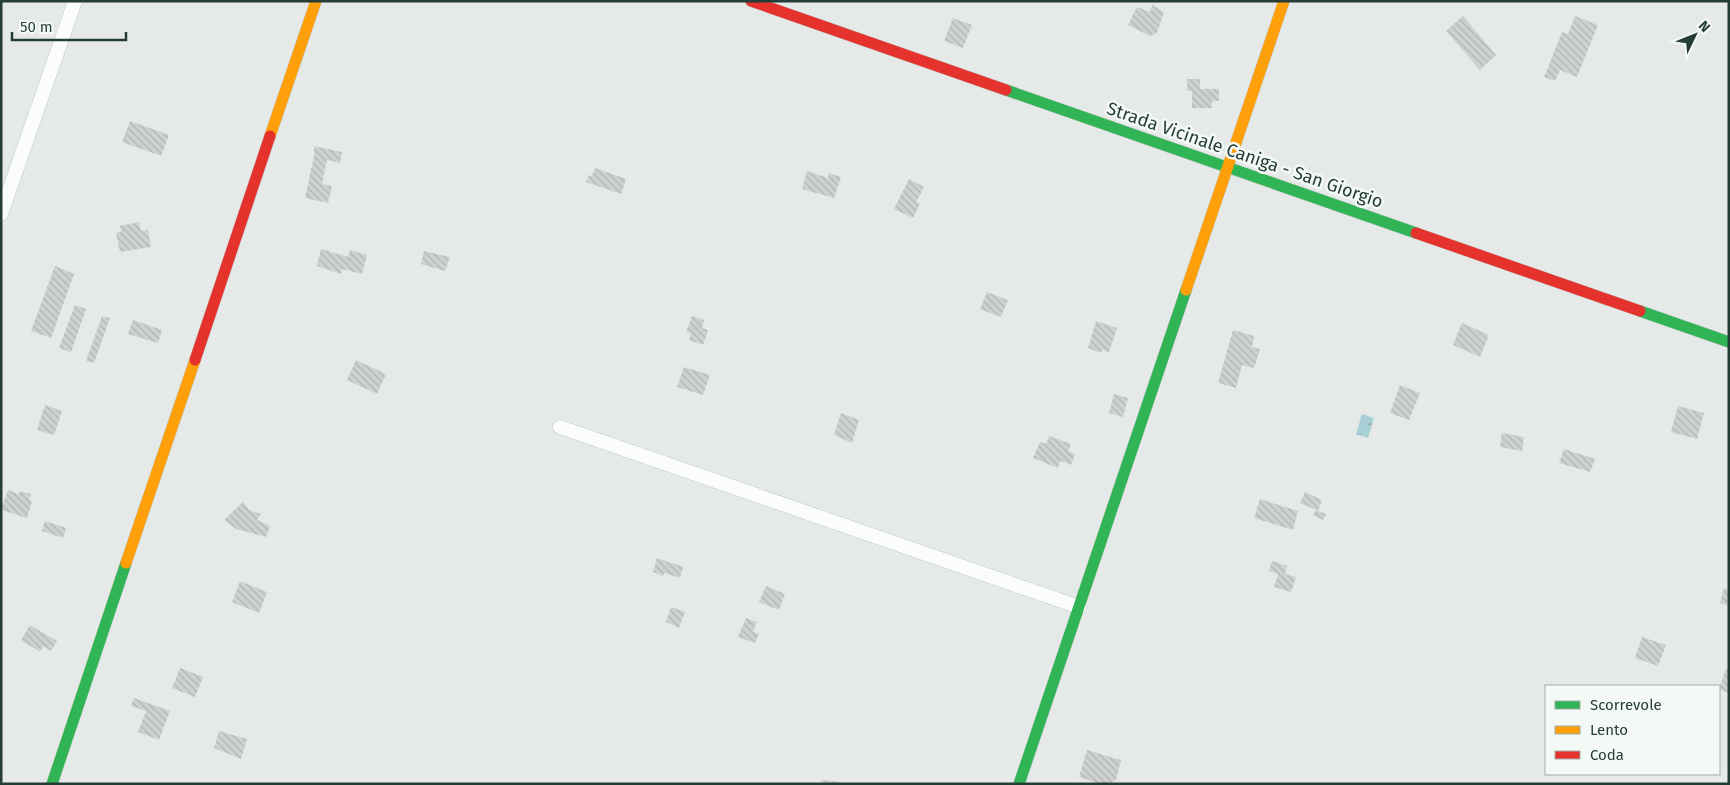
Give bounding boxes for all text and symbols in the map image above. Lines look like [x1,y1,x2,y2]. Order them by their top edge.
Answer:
scale bar [12,10,126,42]
north arrow [1670,10,1720,60]
text: N [1695,17,1714,36]
text: 50 m [20,18,53,36]
street label: Strada Vicinale Caniga - San Giorgio [1104,97,1386,213]
legend [1545,685,1720,775]
text: Scorrevole [1590,696,1662,714]
text: Lento [1590,721,1628,739]
text: Coda [1590,746,1624,764]

